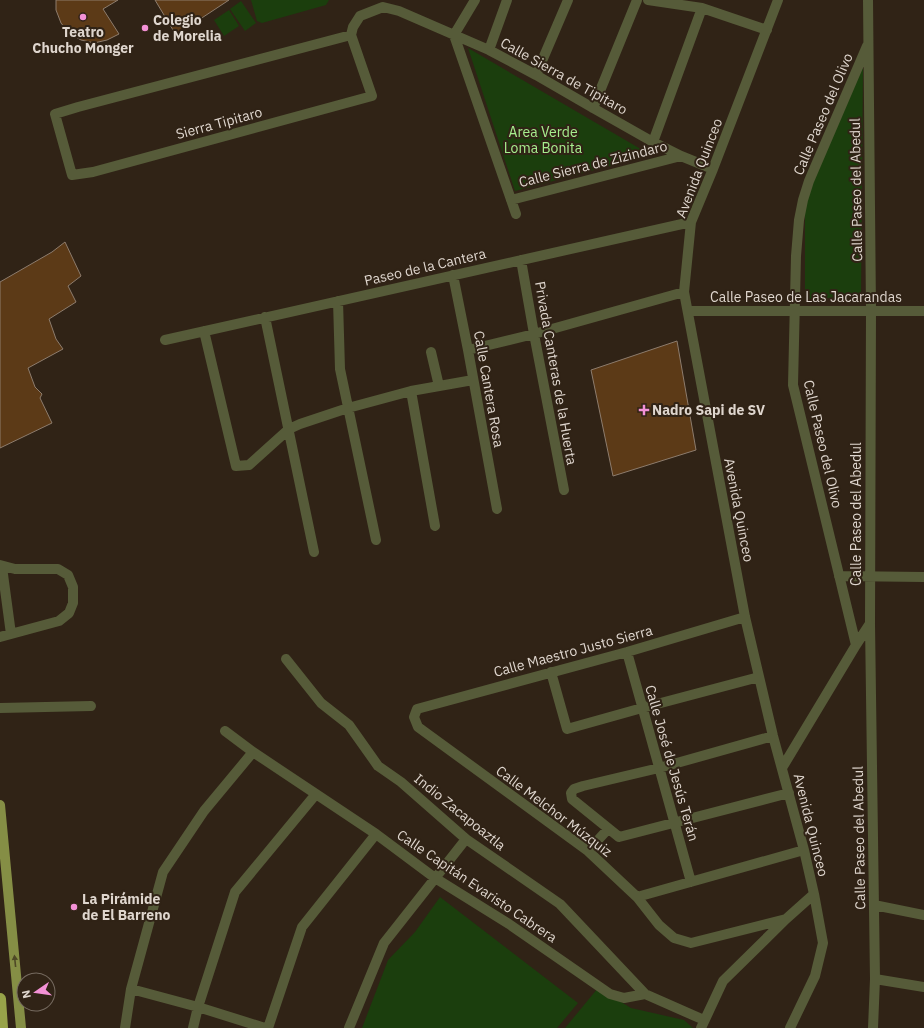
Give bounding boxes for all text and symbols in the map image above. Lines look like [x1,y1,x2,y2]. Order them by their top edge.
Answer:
place label: Colegio de Morelia [153,11,222,45]
marker: Teatro Chucho Monger [78,12,88,22]
place label: Teatro Chucho Monger [32,23,134,57]
marker: Colegio de Morelia [140,23,150,33]
street label: Calle Sierra de Tipitaro [497,34,631,119]
street label: Calle Paseo del Olivo [789,50,857,178]
street label: Sierra Tipitaro [174,103,264,143]
street label: Avenida Quinceo [672,115,726,220]
street label: Calle Paseo del Abedul [846,118,866,262]
park label: Area Verde Loma Bonita [504,123,583,157]
street label: Calle Sierra de Zizindaro [517,137,669,191]
street label: Paseo de la Cantera [362,244,488,290]
street label: Privada Canteras de la Huerta [531,280,581,467]
street label: Calle Paseo de Las Jacarandas [710,288,902,306]
street label: Calle Cantera Rosa [470,329,508,449]
street label: Calle Paseo del Olivo [800,378,847,510]
place label: Nadro Sapi de SV [652,401,765,419]
marker: Nadro Sapi de SV [639,405,649,415]
street label: Calle Paseo del Abedul [847,442,865,586]
street label: Avenida Quinceo [720,457,758,564]
street label: Calle Maestro Justo Sierra [492,621,655,681]
street label: Calle José de Jesús Terán [641,683,703,843]
street label: Calle Melchor Múzquiz [492,762,616,861]
street label: Calle Paseo del Abedul [849,766,869,910]
street label: Indio Zacapoaztla [411,770,510,855]
street label: Avenida Quinceo [790,772,833,878]
street label: Calle Capitán Evaristo Cabrera [393,826,561,947]
place label: La Pirámide de El Barreno [82,890,170,924]
marker: La Pirámide de El Barreno [69,902,79,912]
one-way arrow [12,955,18,967]
north arrow [16,972,56,1012]
text: N [19,989,34,1000]

